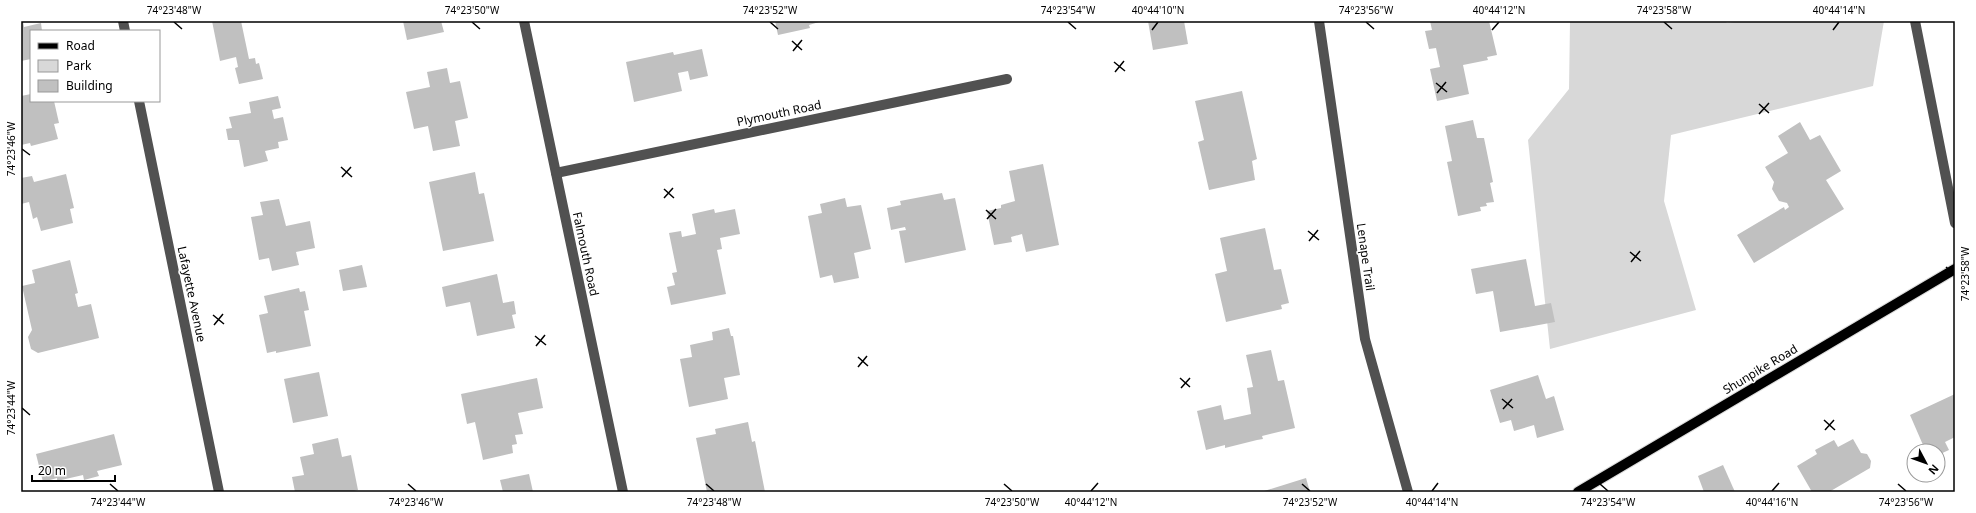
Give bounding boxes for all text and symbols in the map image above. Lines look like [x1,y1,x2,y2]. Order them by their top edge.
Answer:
text: 74°23'48"W [147,3,202,17]
text: 74°23'50"W [445,3,500,17]
text: 74°23'52"W [743,3,798,17]
text: 74°23'54"W [1041,3,1096,17]
text: 40°44'10"N [1132,3,1184,17]
text: 74°23'56"W [1339,3,1394,17]
text: 40°44'12"N [1473,3,1525,17]
text: 74°23'58"W [1637,3,1692,17]
text: 40°44'14"N [1813,3,1865,17]
legend [30,30,160,102]
text: Road [66,37,95,54]
text: Park [66,57,92,74]
text: Building [66,77,113,94]
street label: Plymouth Road [735,96,823,130]
text: 74°23'46"W [4,121,18,176]
street label: Falmouth Road [569,210,603,298]
street label: Lenape Trail [1353,222,1379,292]
street label: Lafayette Avenue [174,245,210,344]
text: 74°23'58"W [1958,246,1972,301]
street label: Shunpike Road [1719,340,1801,398]
text: 74°23'44"W [4,380,18,435]
north arrow [1906,443,1946,483]
scale bar [32,457,115,483]
text: 20 m [38,462,66,479]
text: N [1925,462,1943,478]
text: 74°23'44"W [91,495,146,509]
text: 74°23'46"W [389,495,444,509]
text: 74°23'48"W [687,495,742,509]
text: 74°23'50"W [985,495,1040,509]
text: 40°44'12"N [1065,495,1117,509]
text: 74°23'52"W [1283,495,1338,509]
text: 40°44'14"N [1406,495,1458,509]
text: 74°23'54"W [1581,495,1636,509]
text: 40°44'16"N [1746,495,1798,509]
text: 74°23'56"W [1879,495,1934,509]

